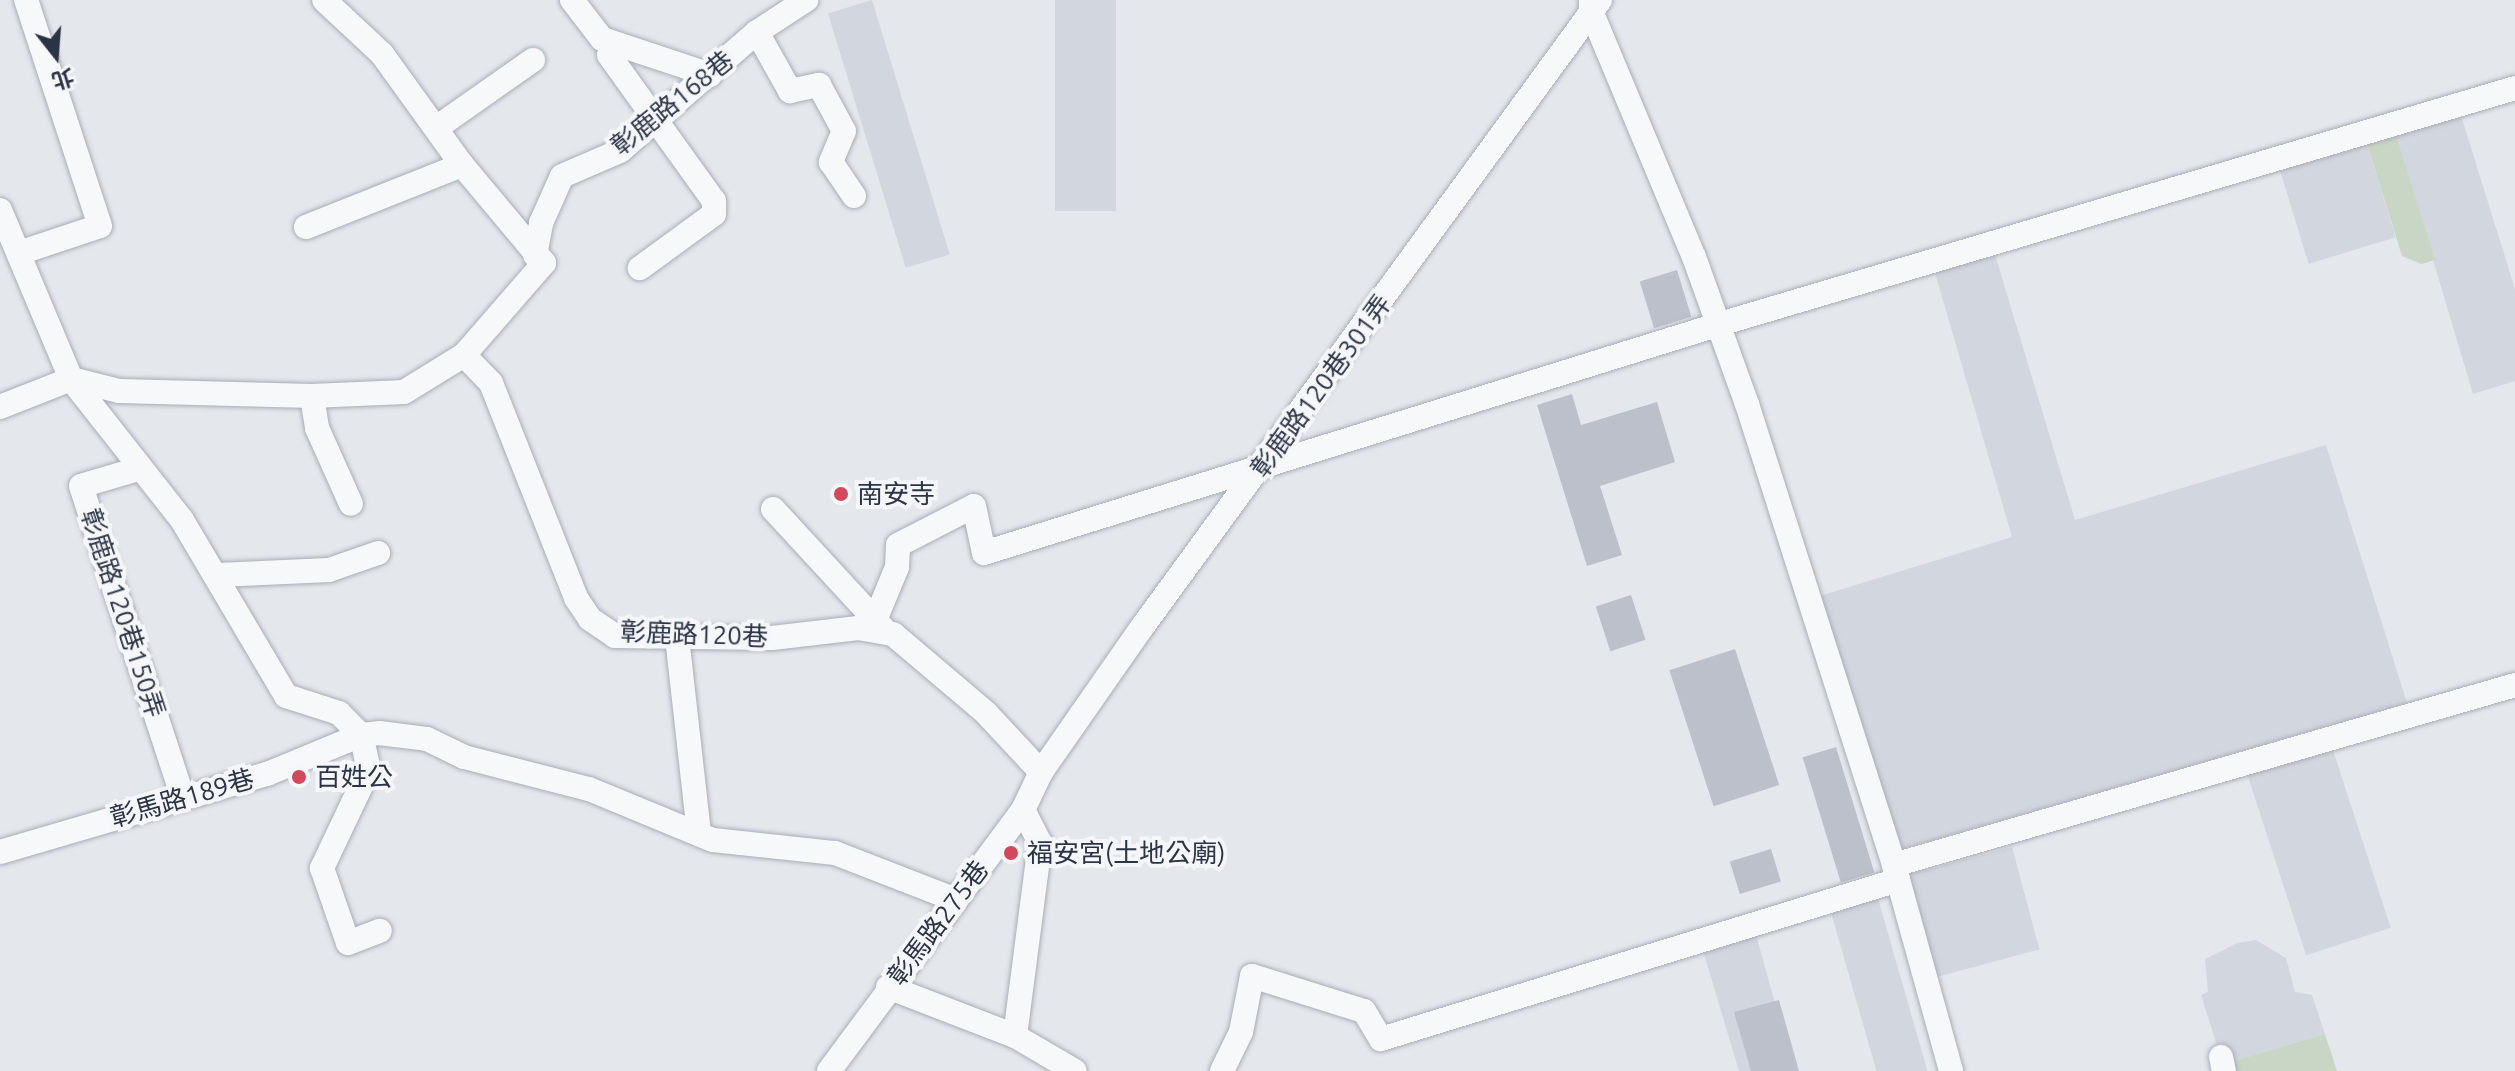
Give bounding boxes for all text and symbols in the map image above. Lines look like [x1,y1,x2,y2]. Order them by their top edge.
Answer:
north arrow [16,16,96,96]
street label: 彰鹿路168巷 [605,44,739,162]
text: 北 [49,64,77,95]
street label: 彰鹿路120巷301弄 [1244,289,1398,483]
place label: 南安寺 [857,478,935,510]
marker: 南安寺 [832,485,850,503]
street label: 彰鹿路120巷150弄 [74,505,172,721]
street label: 彰鹿路120巷 [620,616,768,652]
place label: 百姓公 [315,761,393,793]
street label: 彰馬路189巷 [107,763,257,833]
marker: 百姓公 [290,768,308,786]
place label: 福安宮(土地公廟) [1027,837,1225,869]
marker: 福安宮(土地公廟) [1002,844,1020,862]
street label: 彰馬路275巷 [881,855,995,991]

